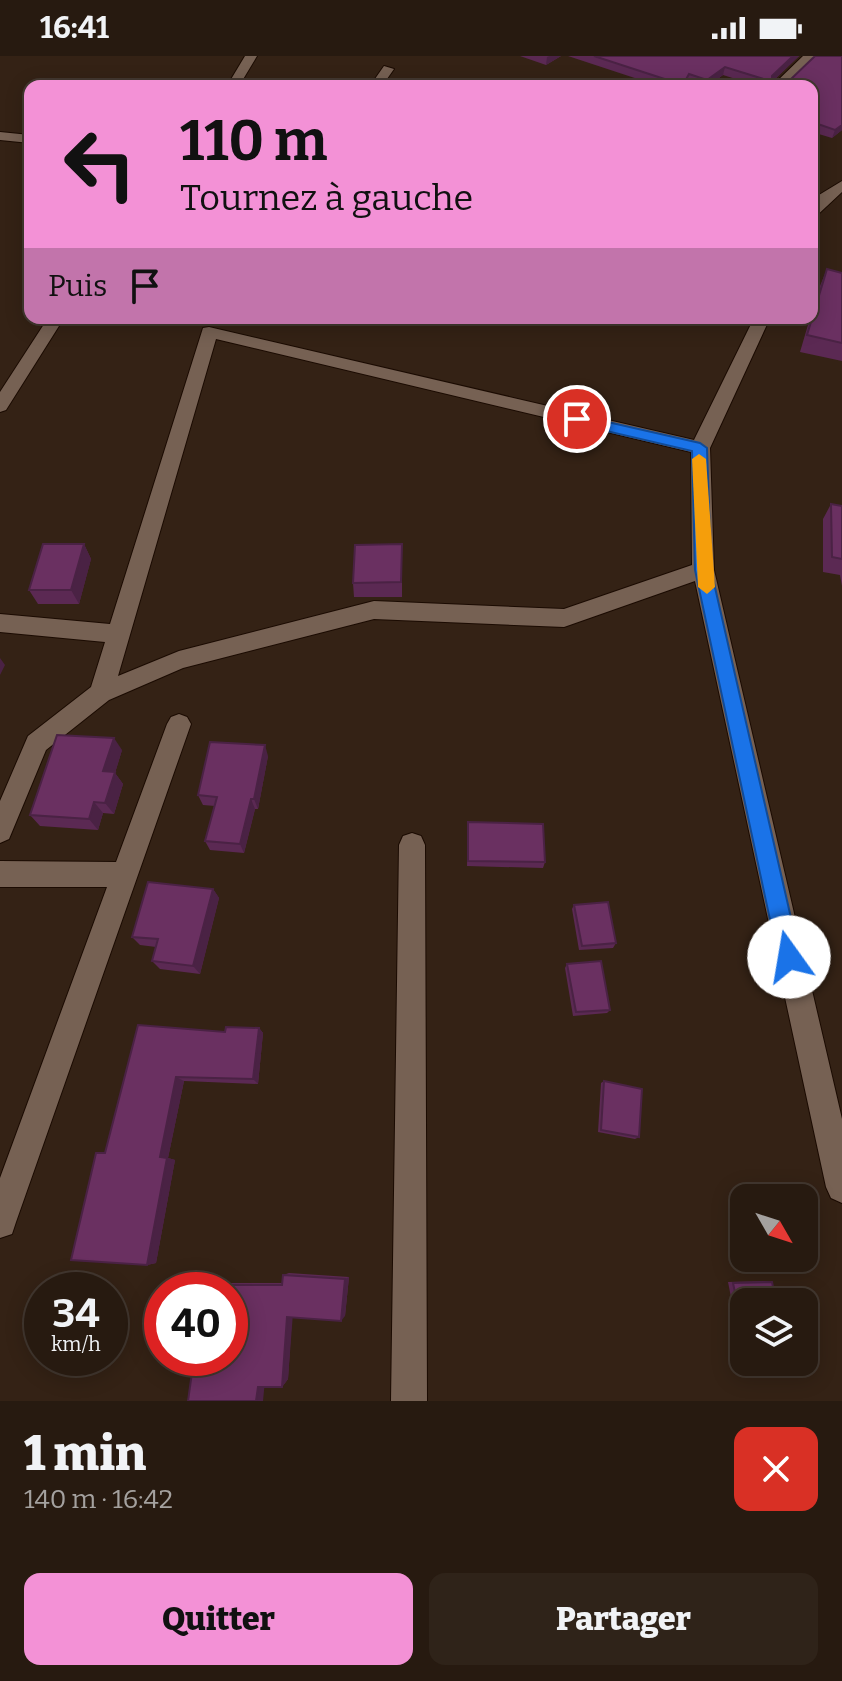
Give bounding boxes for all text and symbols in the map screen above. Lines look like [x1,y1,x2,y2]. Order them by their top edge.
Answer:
text: 16:41 [40,10,109,46]
text: 110 m [180,108,327,175]
icon: left [48,112,152,216]
text: Tournez à gauche [180,176,473,220]
icon: arrive [123,264,167,308]
text: Puis [48,268,107,304]
pin [543,385,611,453]
icon: arrive [555,397,599,441]
position arrow [747,915,831,999]
north arrow [730,1184,818,1272]
map controls [730,1184,818,1376]
speed limit sign: 40 [144,1272,248,1376]
button: layers [730,1288,818,1376]
text: 34 [52,1290,100,1338]
text: km/h [51,1332,101,1356]
text: 1 min [24,1425,146,1483]
button: close [734,1427,818,1511]
text: 140 m · 16:42 [24,1484,173,1515]
button: Quitter [24,1573,413,1665]
button: Partager [429,1573,818,1665]

